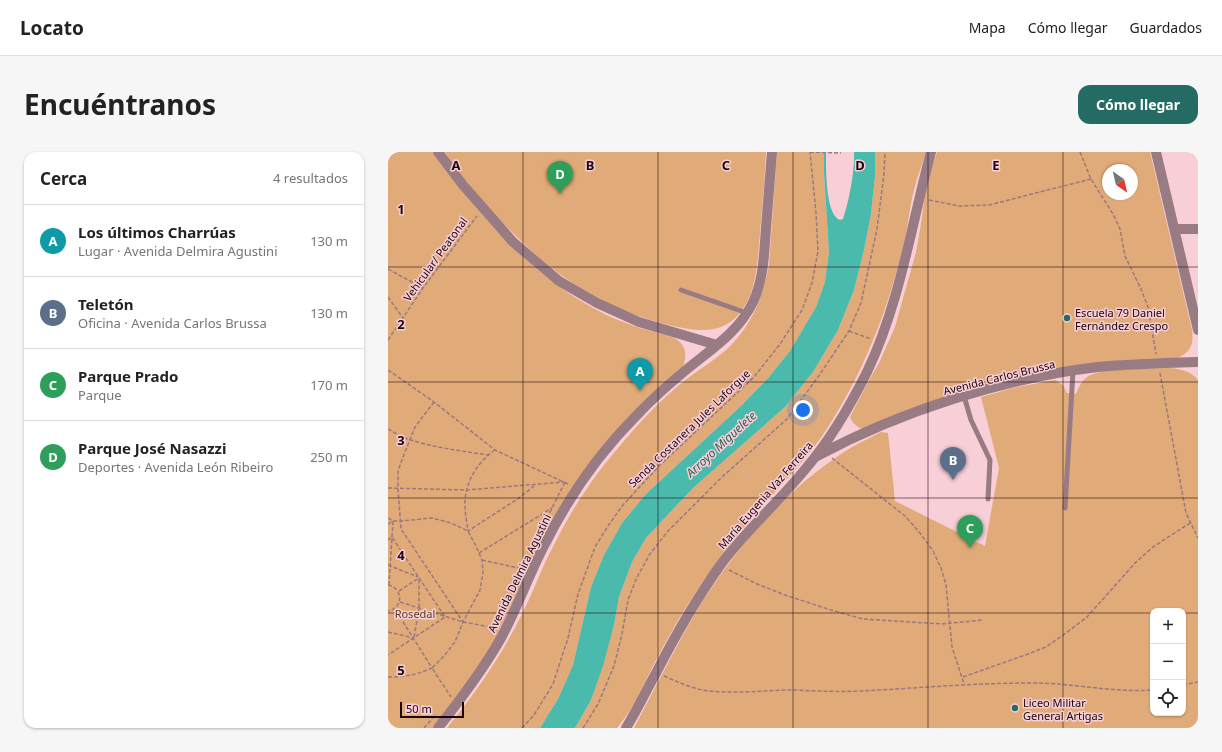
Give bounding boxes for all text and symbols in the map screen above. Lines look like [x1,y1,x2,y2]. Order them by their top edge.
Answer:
text: Locato [20,15,84,41]
text: Mapa [969,18,1006,37]
text: Cómo llegar [1028,18,1108,37]
text: Guardados [1130,18,1202,37]
text: Encuéntranos [24,85,216,123]
button: Cómo llegar [1078,85,1198,124]
text: A [452,156,461,174]
text: B [586,156,594,174]
text: C [722,156,730,174]
text: D [855,156,865,174]
text: E [992,156,1000,174]
pin: D [547,161,573,194]
north arrow [1102,164,1138,200]
text: Cerca [40,167,87,190]
text: 4 resultados [273,169,348,187]
text: 1 [397,200,405,218]
street label: Vehicular/ Peatonal [399,214,471,304]
text: Los últimos Charrúas [78,222,236,242]
text: A [49,232,58,250]
text: 130 m [310,232,348,250]
text: Lugar · Avenida Delmira Agustini [78,242,278,260]
text: Teletón [78,294,134,314]
text: B [49,304,57,322]
text: 130 m [310,304,348,322]
place label: Escuela 79 Daniel Fernández Crespo [1075,305,1169,333]
marker: Escuela 79 Daniel Fernández Crespo [1062,313,1072,323]
text: Oficina · Avenida Carlos Brussa [78,314,267,332]
text: 2 [397,315,405,333]
street label: Avenida Carlos Brussa [942,356,1056,398]
pin: A [627,358,653,391]
text: Parque Prado [78,366,178,386]
street label: Senda Costanera Jules Laforgue [625,366,753,490]
text: C [49,376,57,394]
text: 170 m [310,376,348,394]
text: Parque [78,386,122,404]
your location [793,400,813,420]
water label: Arroyo Miguelete [681,407,760,482]
text: 3 [397,431,405,449]
text: Parque José Nasazzi [78,438,227,458]
street label: María Eugenia Vaz Ferreira [714,438,816,552]
pin: B [940,447,966,480]
text: D [48,448,58,466]
text: 250 m [310,448,348,466]
text: Deportes · Avenida León Ribeiro [78,458,273,476]
street label: Avenida Delmira Agustini [484,511,554,635]
pin: C [957,515,983,548]
text: 4 [397,546,405,564]
park label: Rosedal [395,606,435,621]
map controls [1150,608,1186,716]
button: + [1150,608,1186,644]
button: − [1150,644,1186,680]
text: 5 [397,661,405,679]
button: locate [1150,680,1186,716]
place label: Liceo Militar General Artigas [1023,695,1103,723]
scale bar [400,700,464,719]
text: 50 m [406,701,432,716]
marker: Liceo Militar General Artigas [1010,703,1020,713]

